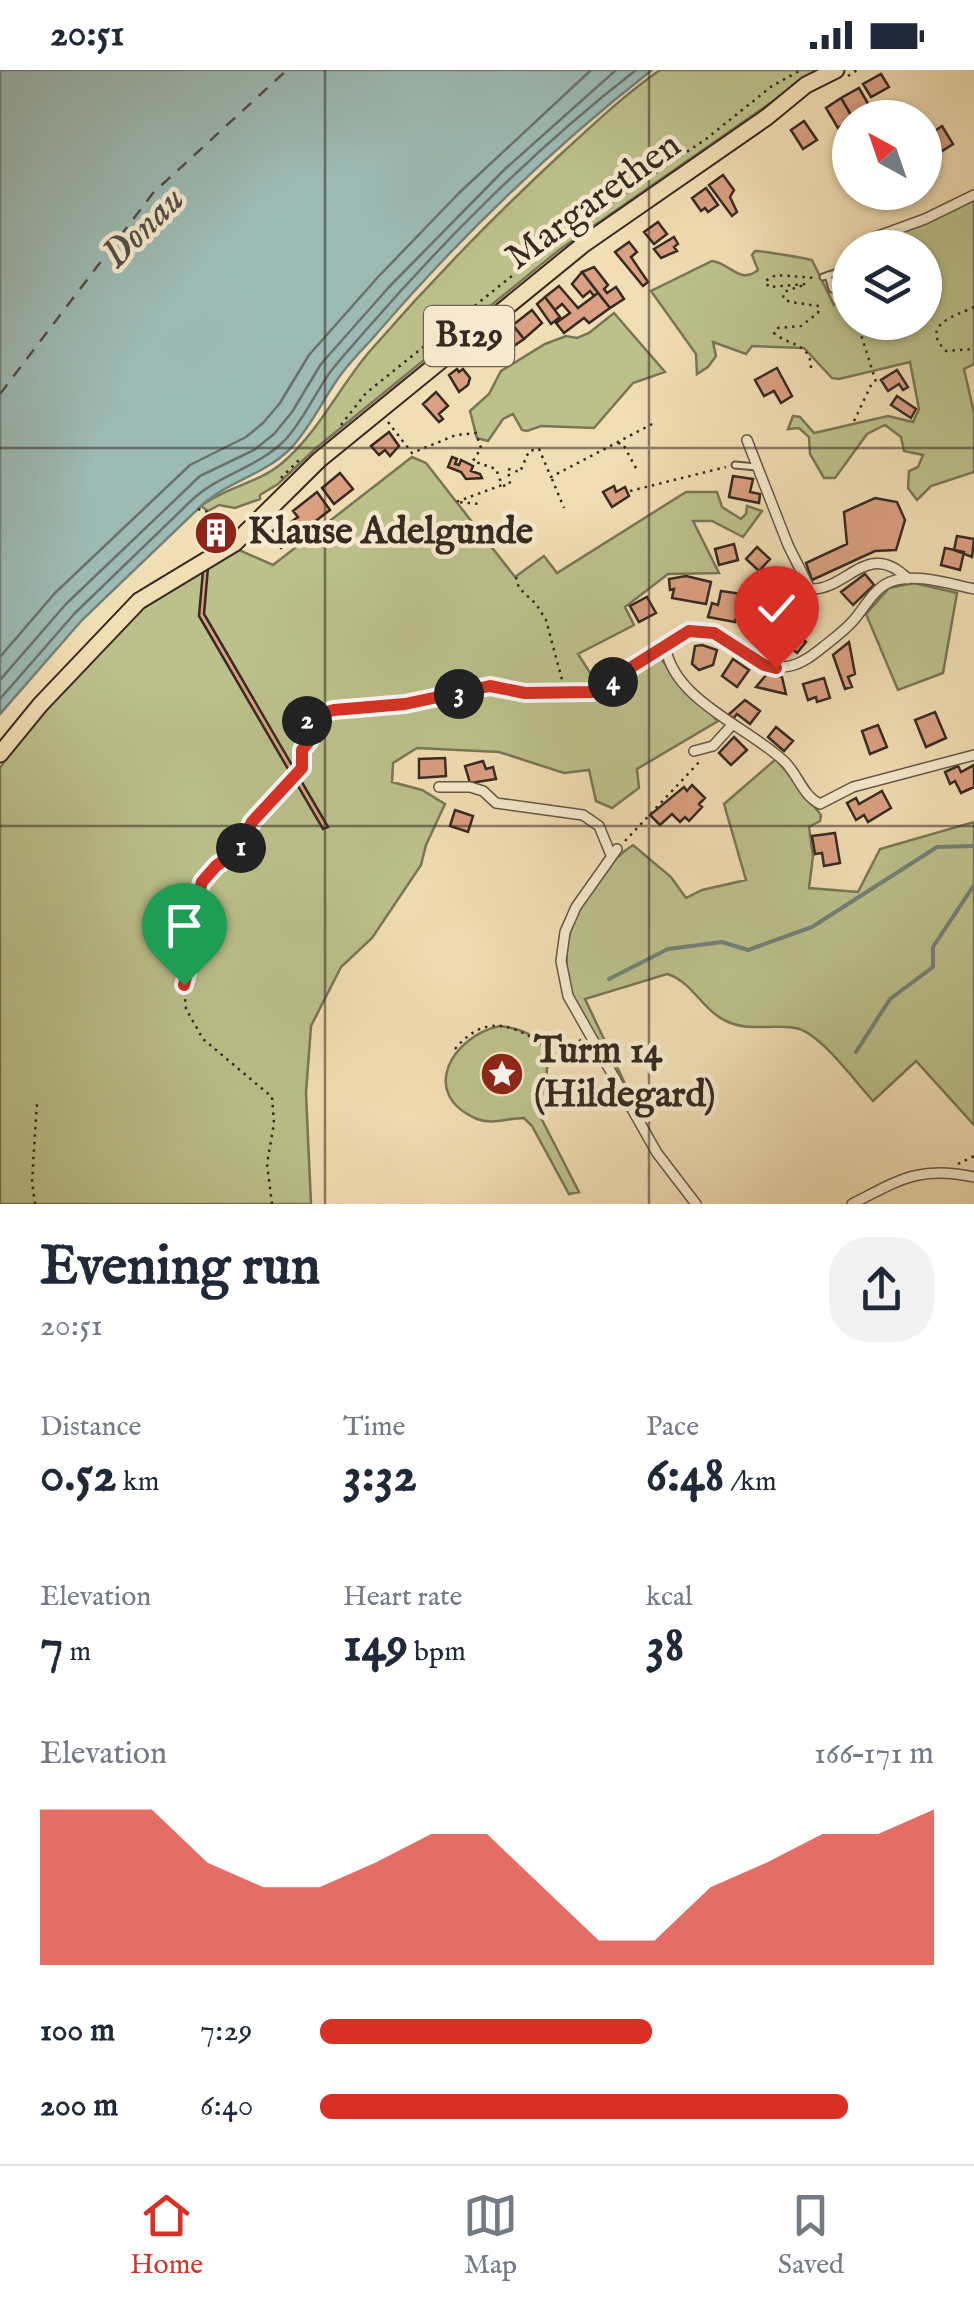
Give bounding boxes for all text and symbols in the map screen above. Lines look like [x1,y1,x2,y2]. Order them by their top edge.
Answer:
text: 20:51 [50,11,124,59]
north arrow [832,100,942,210]
map controls [832,100,942,340]
street label: Margarethen [497,122,691,282]
water label: Donau [91,175,197,281]
button: layers [832,230,942,340]
road number: B129 [424,306,514,366]
place label: Klause Adelgunde [248,509,534,557]
building icon: Klause Adelgunde [193,510,239,556]
pin [734,566,819,669]
icon: check [749,581,804,636]
pin: 4 [588,657,638,707]
text: 4 [606,664,620,699]
pin: 3 [434,669,484,719]
text: 3 [454,676,464,711]
pin: 2 [282,696,332,746]
text: 2 [300,703,314,738]
pin: 1 [216,823,266,873]
text: 1 [236,830,246,865]
pin [142,883,227,986]
icon: arrive [157,898,212,953]
place label: Turm 14 (Hildegard) [533,1028,715,1120]
place icon: Turm 14 (Hildegard) [479,1051,525,1097]
text: Evening run [40,1233,320,1303]
button: share [829,1237,934,1342]
text: 20:51 [40,1306,103,1347]
text: Distance [40,1410,141,1445]
text: Time [343,1410,405,1445]
text: Pace [646,1410,699,1445]
text: 0.52 [40,1445,117,1508]
text: 3:32 [343,1445,417,1508]
text: 6:48 [646,1445,724,1508]
text: km [117,1465,159,1500]
text: /km [724,1465,777,1500]
text: Elevation [40,1580,151,1615]
text: Heart rate [343,1580,462,1615]
text: kcal [646,1580,693,1615]
text: 7 [40,1615,63,1678]
text: 149 [343,1615,408,1678]
text: 38 [646,1615,684,1678]
text: m [63,1635,91,1670]
text: bpm [408,1635,466,1670]
text: Elevation [40,1734,167,1775]
text: 166–171 m [814,1734,934,1775]
text: 100 m [40,2011,115,2052]
text: 7:29 [200,2011,252,2052]
text: 200 m [40,2086,118,2127]
text: 6:40 [200,2086,253,2127]
tab: Home [130,2188,203,2283]
tab: Map [463,2188,518,2283]
tab: Saved [778,2188,844,2283]

